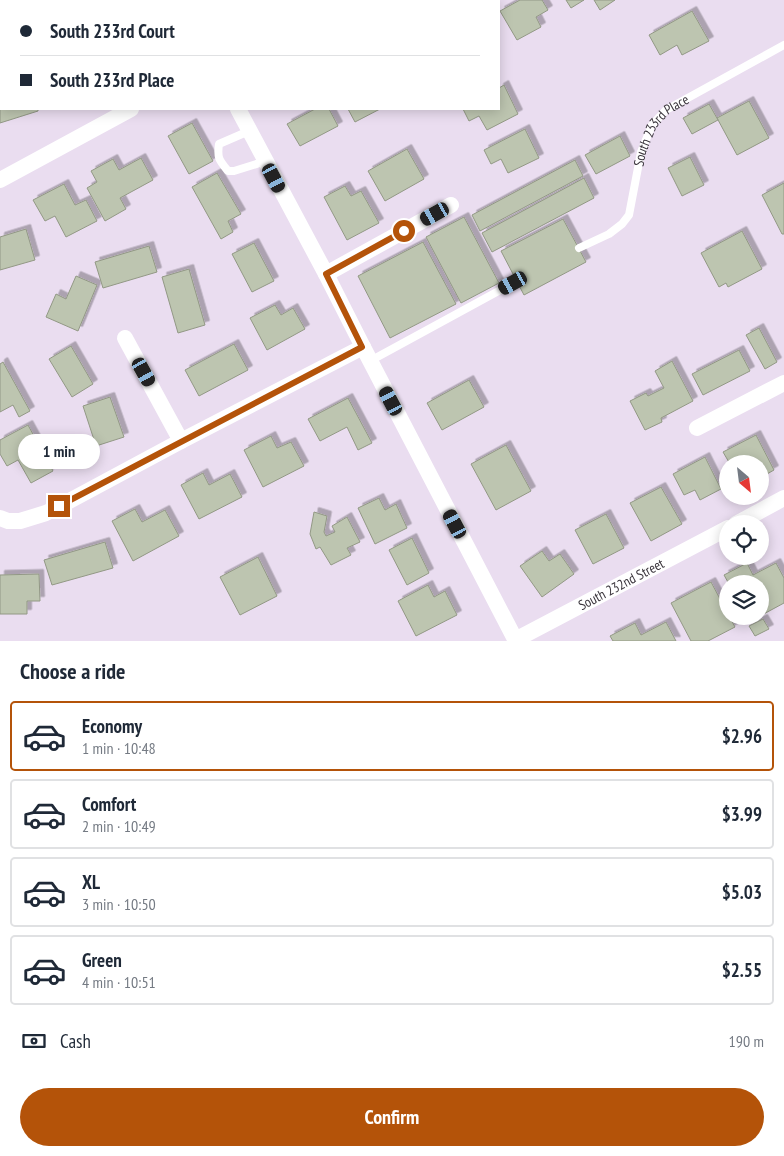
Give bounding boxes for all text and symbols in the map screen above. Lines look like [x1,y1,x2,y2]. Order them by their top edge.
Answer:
text: South 233rd Court [50,19,175,43]
text: South 233rd Place [50,68,174,92]
street label: South 233rd Place [629,90,692,168]
car [260,161,287,195]
car [418,200,451,228]
route start [393,220,415,242]
car [496,269,529,297]
car [130,355,157,389]
car [377,384,404,418]
callout: 1 min [18,434,100,468]
text: 1 min [43,441,75,461]
north arrow [719,455,769,505]
map controls [719,455,769,625]
route end [48,495,70,517]
car [441,507,468,541]
button: locate [719,515,769,565]
street label: South 232nd Street [575,554,667,614]
button: layers [719,575,769,625]
text: Choose a ride [20,657,125,685]
icon: car [22,714,67,759]
text: Economy [82,714,142,738]
text: $2.96 [722,724,762,748]
text: 1 min · 10:48 [82,738,156,758]
icon: car [22,792,67,837]
text: Comfort [82,792,136,816]
text: $3.99 [722,802,762,826]
text: 2 min · 10:49 [82,816,156,836]
icon: car [22,870,67,915]
text: XL [82,870,100,894]
text: $5.03 [722,880,762,904]
text: 3 min · 10:50 [82,894,156,914]
icon: car [22,948,67,993]
text: Green [82,948,122,972]
text: $2.55 [722,958,762,982]
text: 4 min · 10:51 [82,972,156,992]
icon: cash [20,1027,48,1055]
text: Cash [60,1029,91,1053]
text: 190 m [729,1031,764,1051]
button: Confirm [20,1088,764,1146]

